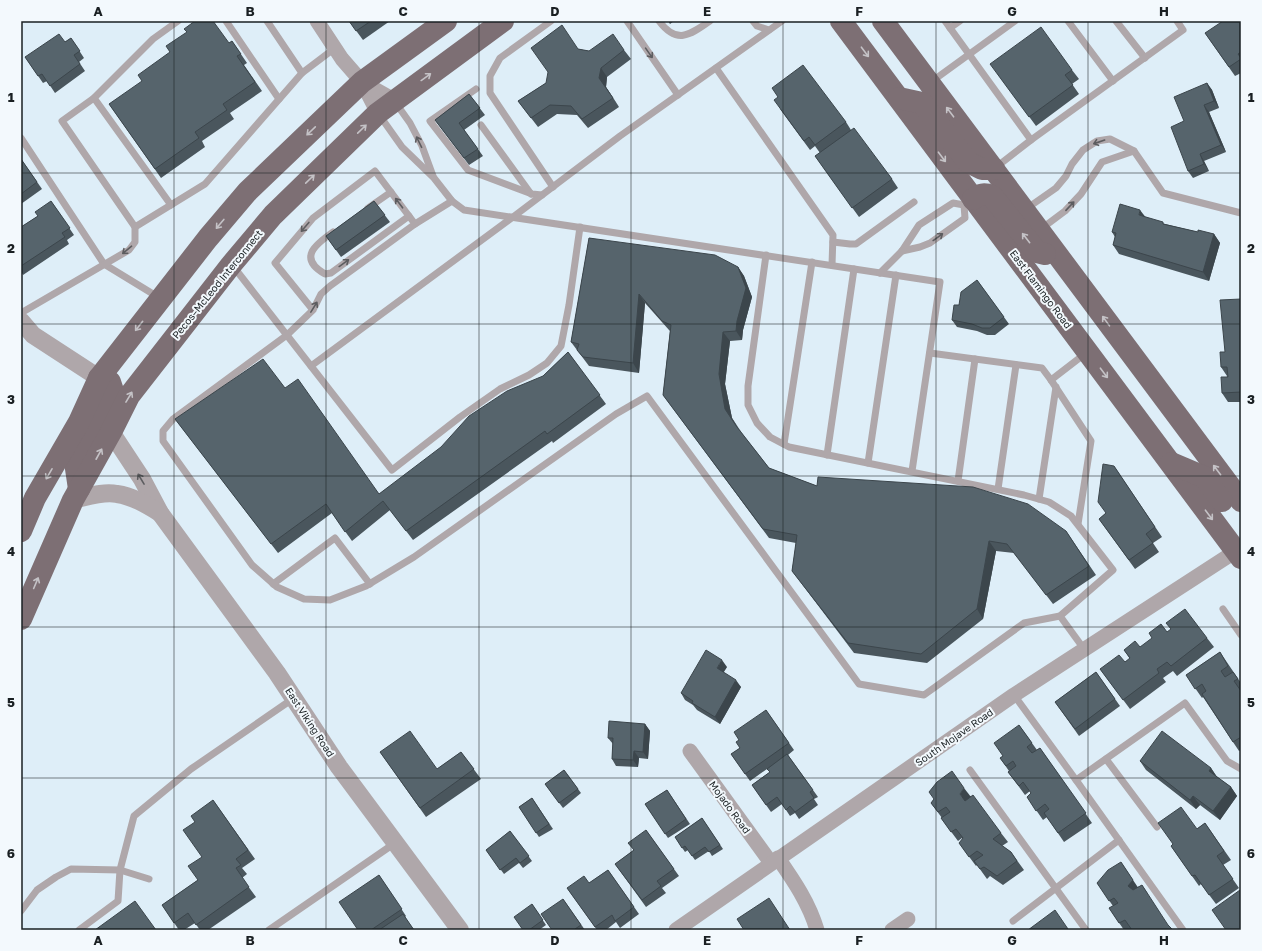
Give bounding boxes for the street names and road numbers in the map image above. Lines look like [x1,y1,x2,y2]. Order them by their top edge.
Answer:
street label: Pecos–McLeod Interconnect [169,227,265,341]
street label: East Flamingo Road [1008,247,1074,331]
street label: East Viking Road [283,685,337,759]
street label: South Mojave Road [913,706,995,768]
street label: Mojado Road [707,778,753,836]

